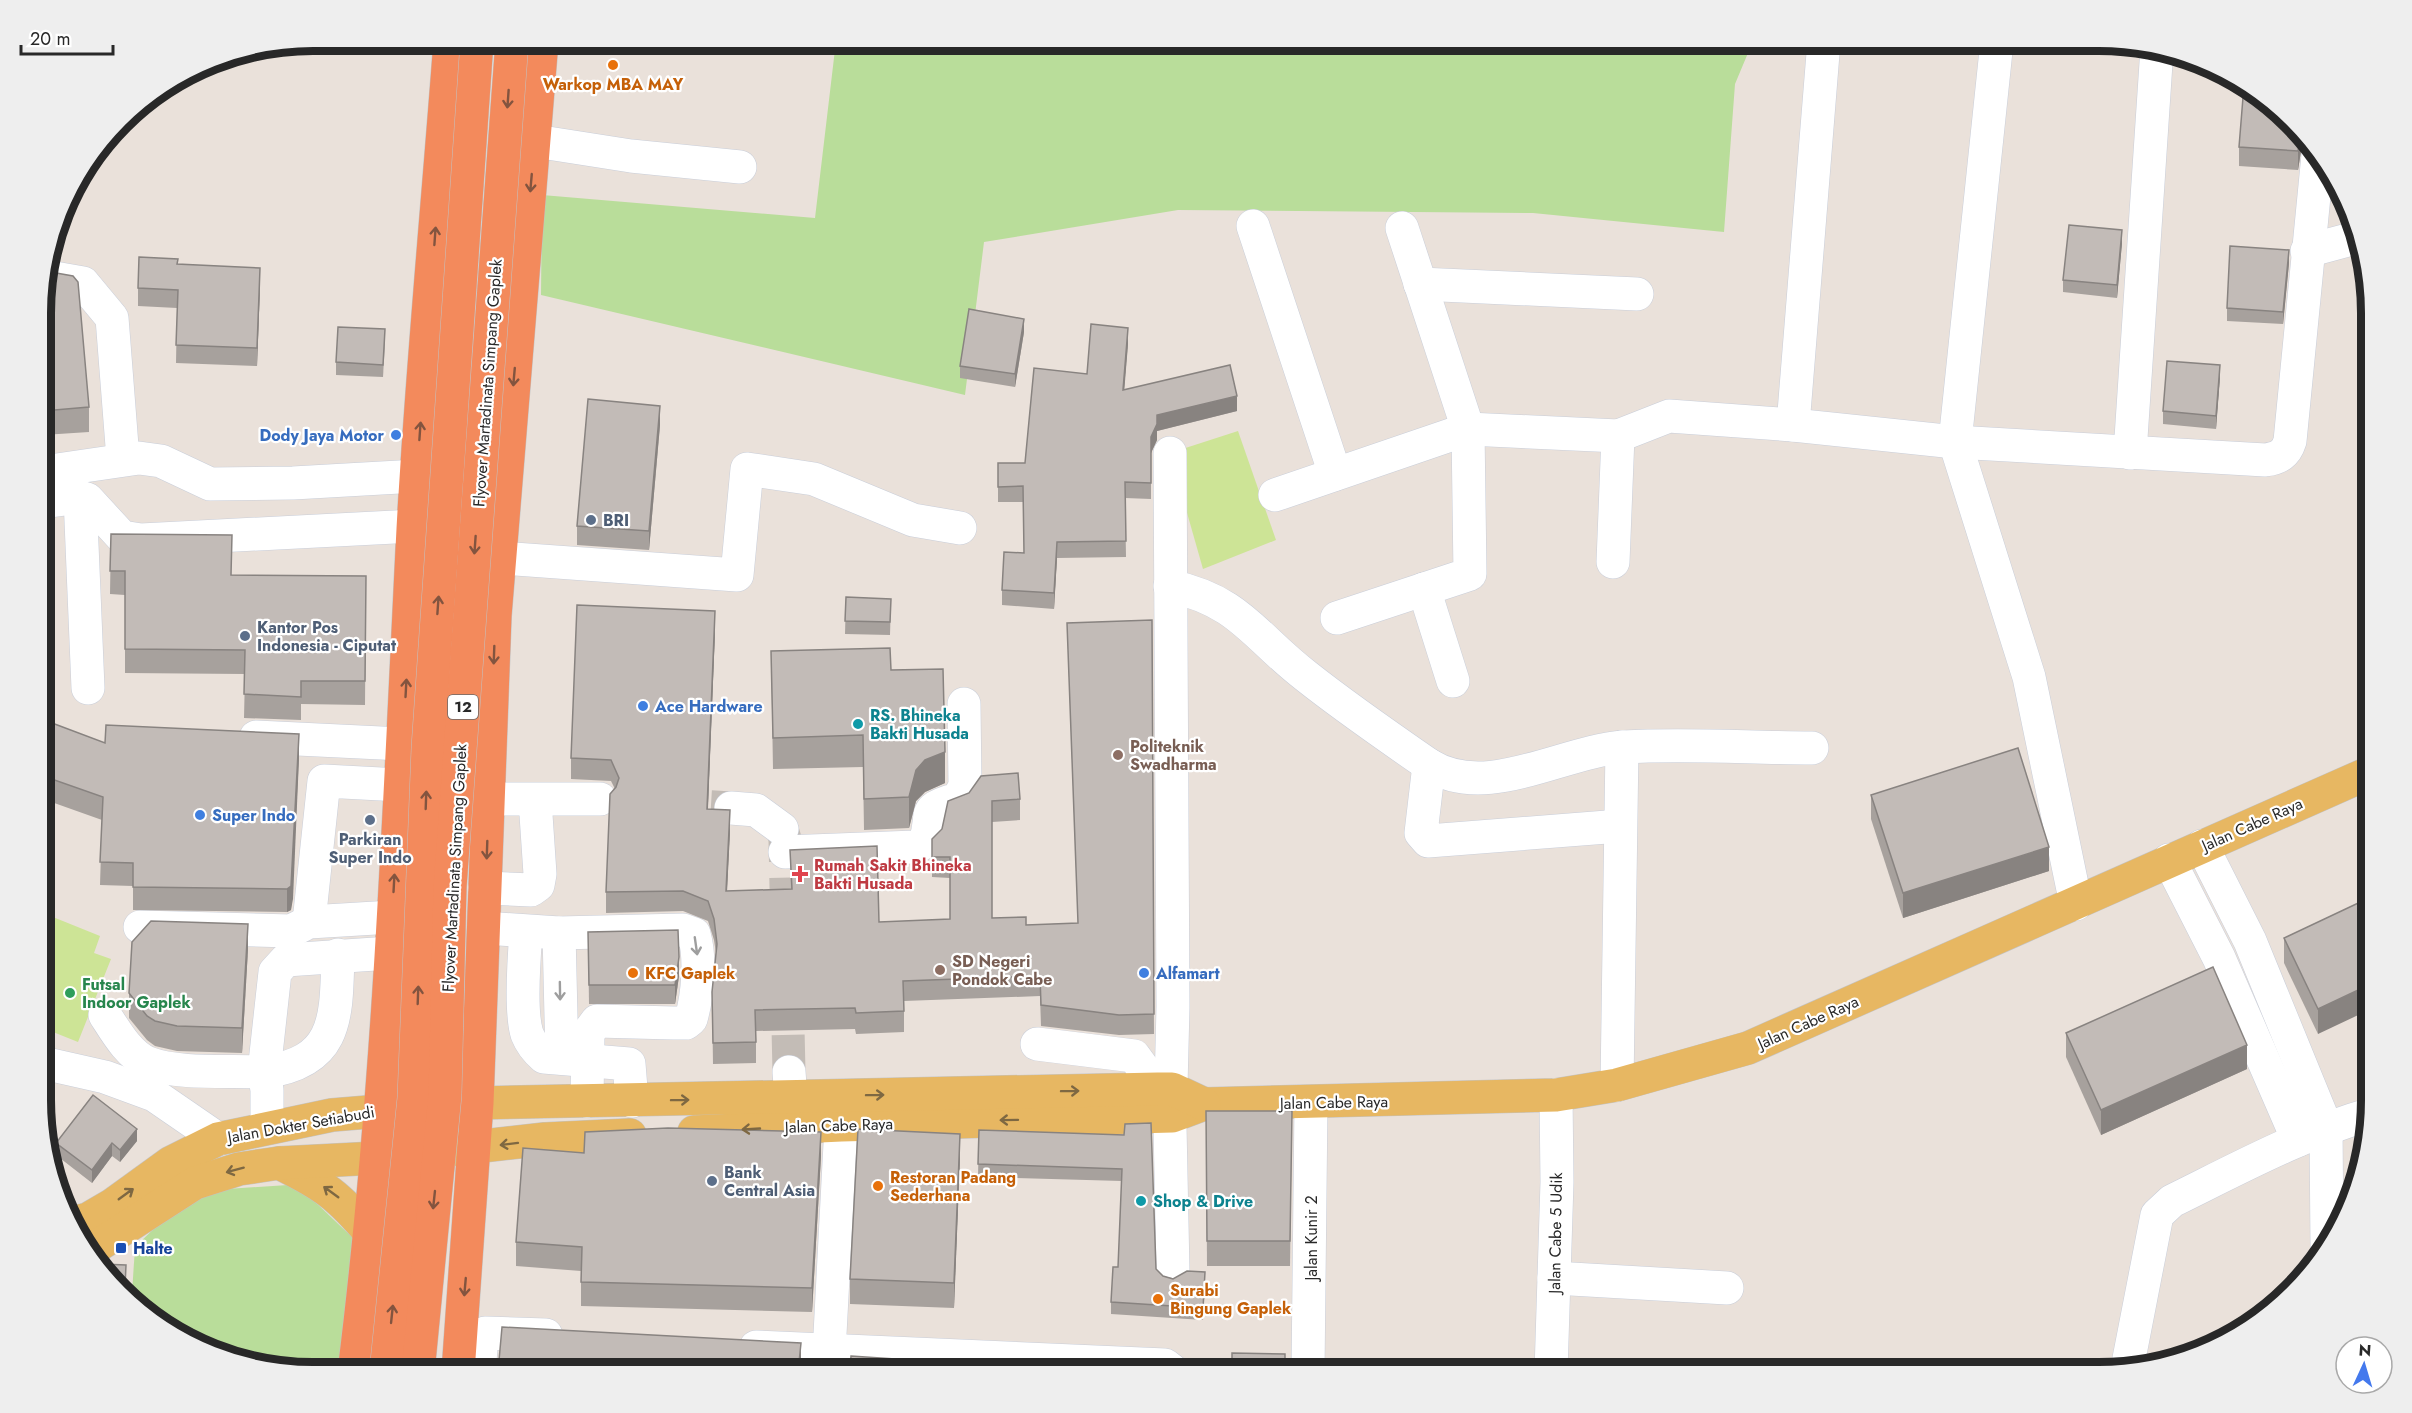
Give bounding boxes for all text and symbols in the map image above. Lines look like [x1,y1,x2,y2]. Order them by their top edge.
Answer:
scale bar [21,18,112,56]
text: 20 m [30,26,70,52]
marker: Warkop MBA MAY [606,58,620,72]
place label: Warkop MBA MAY [543,73,684,96]
one-way arrow [502,88,513,108]
one-way arrow [525,172,536,192]
one-way arrow [430,227,441,247]
street label: Flyover Martadinata Simpang Gaplek [467,257,508,508]
one-way arrow [508,366,519,386]
one-way arrow [415,421,426,441]
place label: Dody Jaya Motor [259,424,384,447]
marker: Dody Jaya Motor [389,428,403,442]
place label: BRI [603,509,629,532]
marker: BRI [584,513,598,527]
one-way arrow [469,534,480,554]
one-way arrow [432,596,443,616]
place label: Kantor Pos Indonesia - Ciputat [257,616,397,657]
marker: Kantor Pos Indonesia - Ciputat [238,629,252,643]
one-way arrow [488,645,499,665]
one-way arrow [400,679,411,699]
road number: 12 [448,695,478,719]
place label: Ace Hardware [654,695,763,718]
marker: Ace Hardware [636,699,650,713]
place label: RS. Bhineka Bakti Husada [870,704,969,745]
marker: RS. Bhineka Bakti Husada [851,717,865,731]
place label: Politeknik Swadharma [1130,735,1217,776]
street label: Flyover Martadinata Simpang Gaplek [437,742,473,993]
marker: Politeknik Swadharma [1111,748,1125,762]
one-way arrow [420,790,431,810]
street label: Jalan Cabe Raya [2196,792,2306,858]
place label: Super Indo [212,804,295,827]
marker: Super Indo [193,808,207,822]
marker: Parkiran Super Indo [363,813,377,827]
place label: Parkiran Super Indo [328,828,412,869]
one-way arrow [481,839,492,859]
place label: Rumah Sakit Bhineka Bakti Husada [814,854,972,895]
marker: Rumah Sakit Bhineka Bakti Husada [791,865,809,883]
one-way arrow [389,874,400,894]
one-way arrow [690,935,701,955]
place label: SD Negeri Pondok Cabe [952,950,1052,991]
place label: KFC Gaplek [645,962,736,985]
place label: Alfamart [1155,962,1221,985]
marker: SD Negeri Pondok Cabe [933,963,947,977]
marker: KFC Gaplek [626,966,640,980]
marker: Alfamart [1137,966,1151,980]
place label: Futsal Indoor Gaplek [82,973,191,1014]
one-way arrow [555,981,566,1001]
one-way arrow [413,985,424,1005]
marker: Futsal Indoor Gaplek [63,986,77,1000]
street label: Jalan Cabe Raya [1752,990,1862,1056]
one-way arrow [1059,1085,1079,1096]
one-way arrow [864,1089,884,1101]
street label: Jalan Cabe Raya [1278,1090,1388,1115]
one-way arrow [669,1094,689,1105]
street label: Jalan Dokter Setiabudi [224,1100,376,1149]
street label: Jalan Cabe Raya [783,1112,894,1139]
one-way arrow [999,1115,1019,1126]
one-way arrow [741,1124,761,1135]
one-way arrow [500,1138,520,1149]
place label: Bank Central Asia [724,1161,815,1202]
one-way arrow [226,1165,245,1177]
place label: Restoran Padang Sederhana [890,1166,1016,1207]
street label: Jalan Cabe 5 Udik [1543,1171,1568,1296]
marker: Bank Central Asia [705,1174,719,1188]
marker: Restoran Padang Sederhana [871,1179,885,1193]
one-way arrow [324,1186,340,1198]
one-way arrow [118,1188,134,1200]
one-way arrow [428,1190,439,1210]
place label: Shop & Drive [1153,1190,1253,1213]
marker: Shop & Drive [1134,1194,1148,1208]
street label: Jalan Kunir 2 [1300,1195,1323,1283]
place label: Halte [133,1237,173,1260]
marker: Halte [114,1241,128,1255]
one-way arrow [459,1276,470,1296]
place label: Surabi Bingung Gaplek [1170,1279,1292,1320]
marker: Surabi Bingung Gaplek [1151,1292,1165,1306]
one-way arrow [386,1305,397,1325]
north arrow [2334,1335,2394,1395]
text: N [2358,1339,2372,1362]

